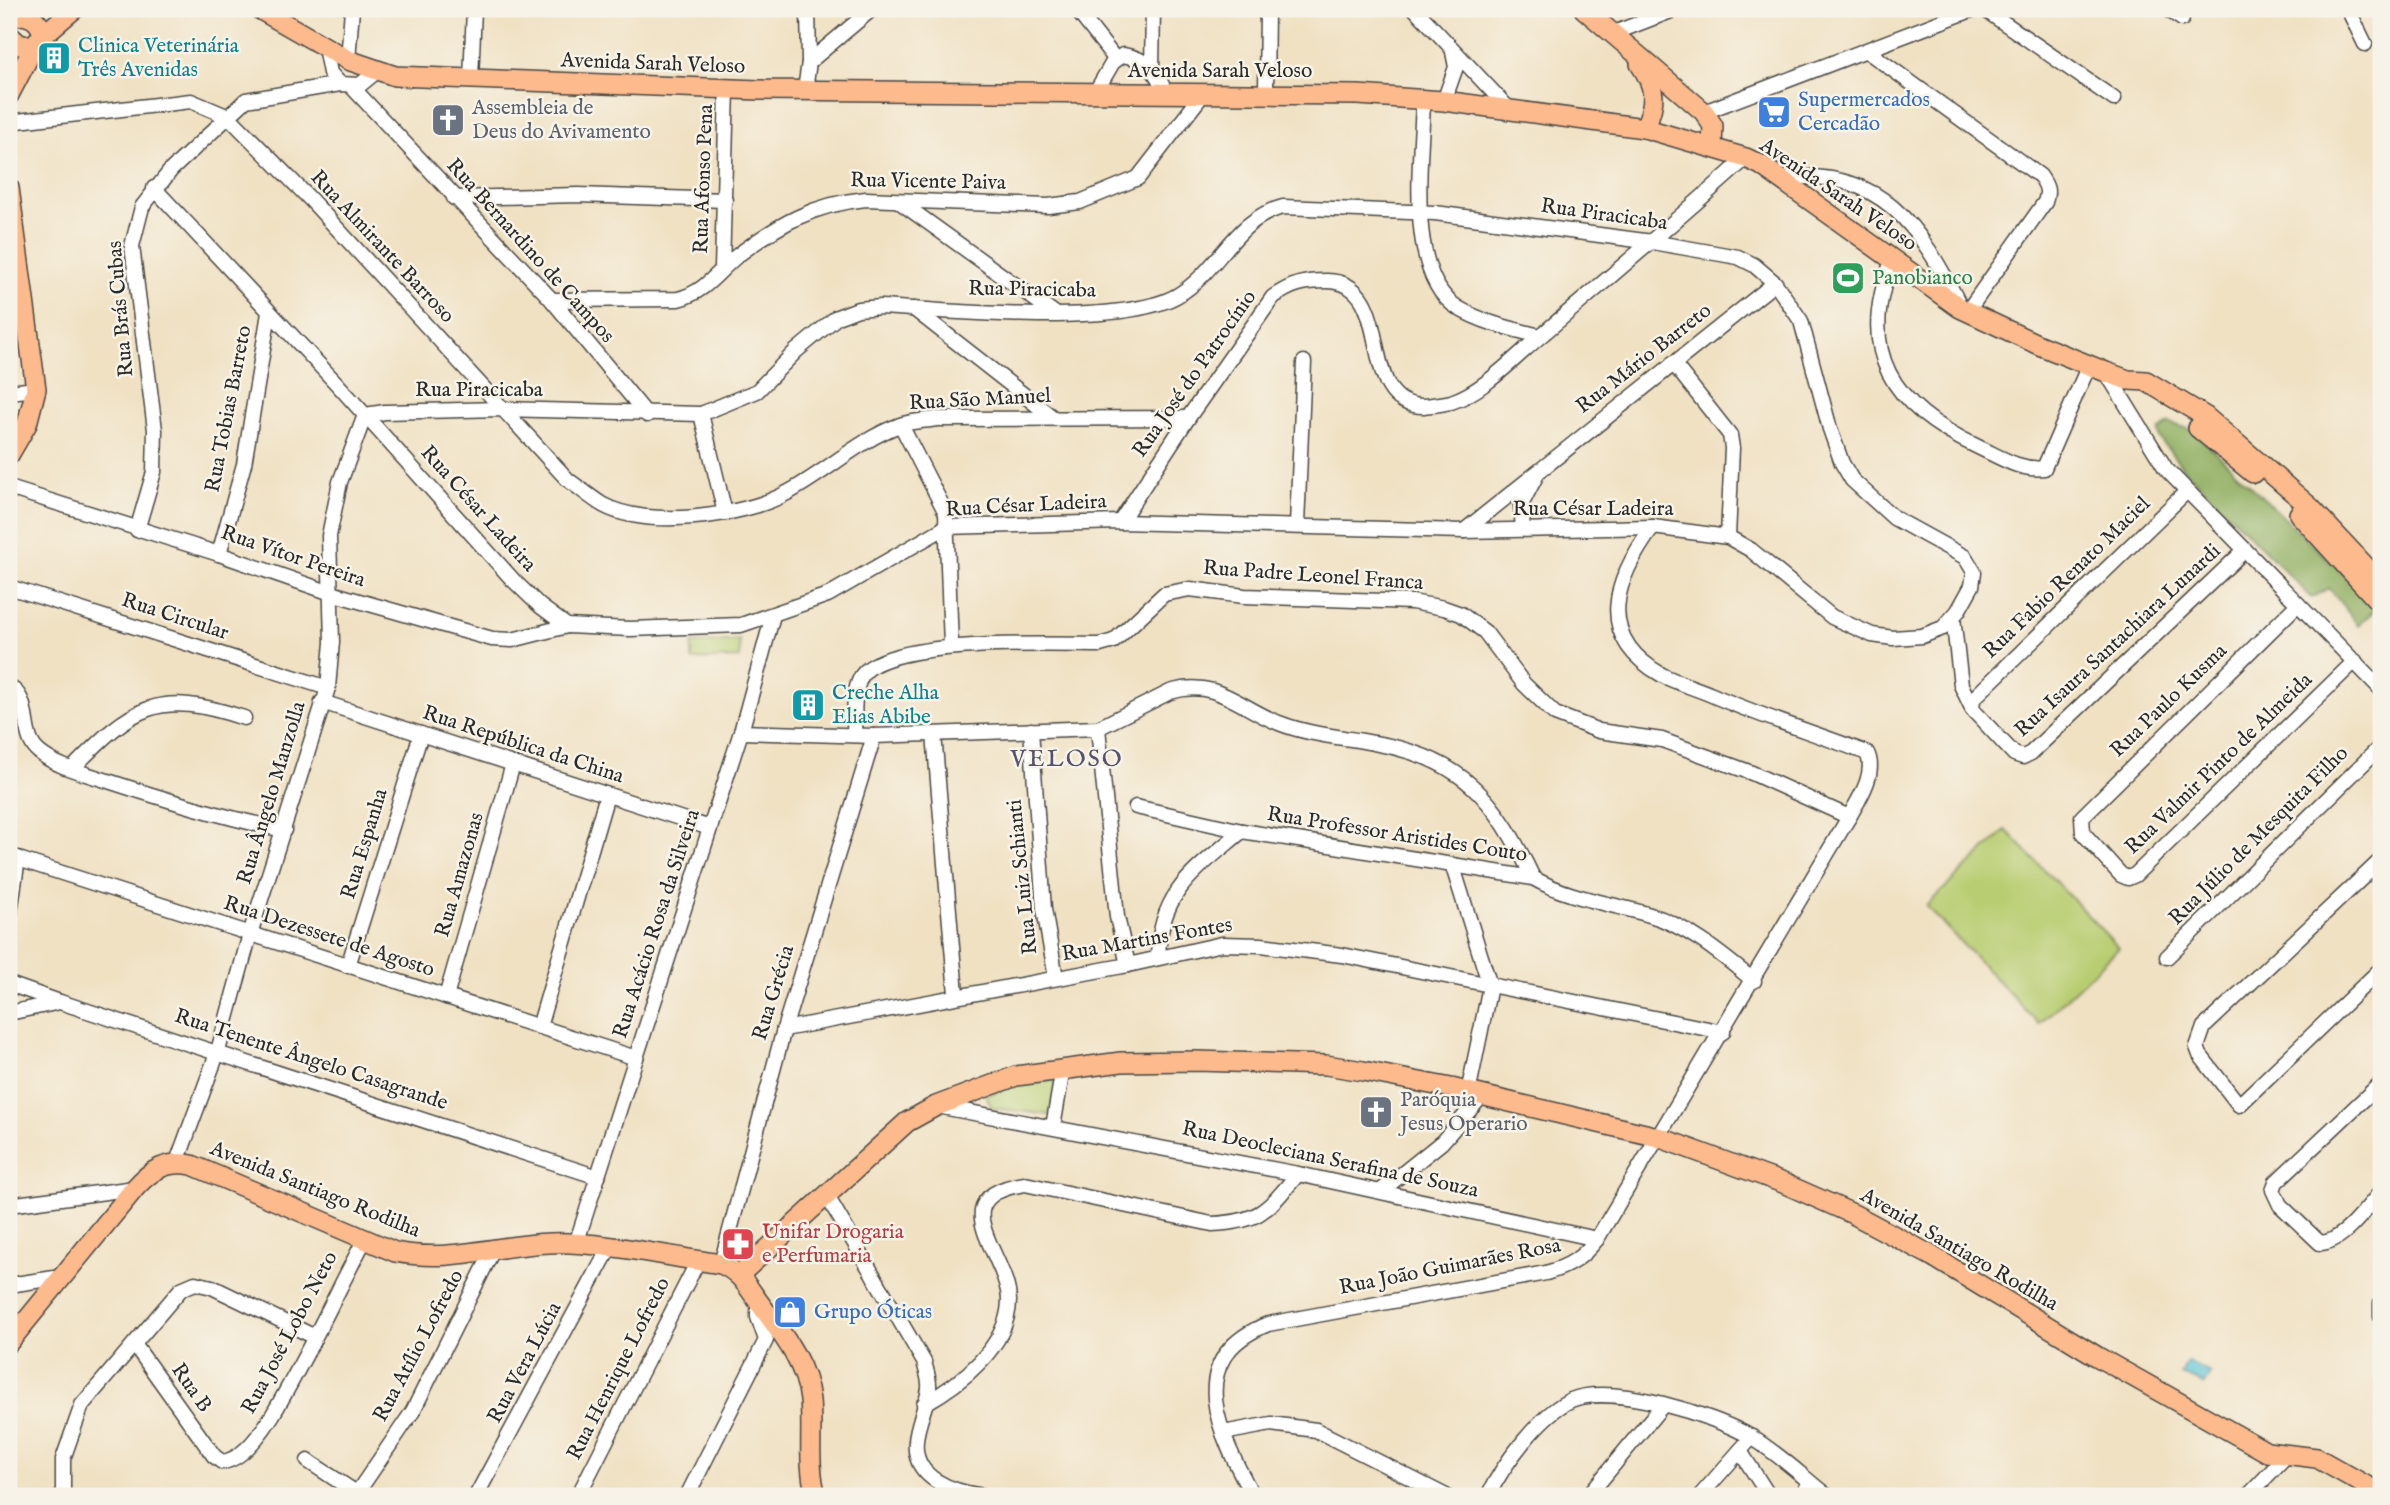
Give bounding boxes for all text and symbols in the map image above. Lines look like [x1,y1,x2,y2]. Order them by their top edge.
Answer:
place label: Clinica Veterinária Três Avenidas [78,33,240,84]
building icon: Clinica Veterinária Três Avenidas [35,39,73,77]
street label: Avenida Sarah Veloso [559,47,746,81]
street label: Avenida Sarah Veloso [1127,58,1312,85]
place label: Supermercados Cercadão [1798,87,1930,138]
supermarket icon: Supermercados Cercadão [1755,93,1793,131]
place label: Assembleia de Deus do Avivamento [471,95,651,146]
church icon: Assembleia de Deus do Avivamento [429,101,467,139]
street label: Rua Afonso Pena [688,103,720,254]
street label: Avenida Sarah Veloso [1753,132,1922,258]
street label: Rua Bernardino de Campos [440,153,620,349]
street label: Rua Almirante Barroso [304,165,460,329]
street label: Rua Vicente Paiva [850,167,1007,197]
street label: Rua Piracicaba [1539,193,1670,237]
street label: Rua Brás Cubas [102,240,140,378]
sports icon: Panobianco [1829,259,1867,297]
place label: Panobianco [1872,265,1973,292]
street label: Rua Piracicaba [968,275,1097,305]
street label: Rua José do Patrocínio [1127,285,1263,463]
street label: Rua Mário Barreto [1571,298,1717,420]
street label: Rua Tobias Barreto [200,323,258,495]
street label: Rua Piracicaba [415,377,544,404]
street label: Rua São Manuel [908,383,1052,417]
street label: Rua César Ladeira [414,440,543,579]
street label: Rua César Ladeira [945,488,1108,524]
street label: Rua Fabio Renato Maciel [1978,491,2157,665]
street label: Rua César Ladeira [1512,496,1674,523]
street label: Rua Vítor Pereira [217,520,370,595]
street label: Rua Isaura Santachiara Lunardi [2009,538,2227,744]
street label: Rua Padre Leonel Franca [1202,555,1425,597]
street label: Rua Circular [118,587,232,647]
street label: Rua Paulo Kusma [2105,638,2234,764]
street label: Rua Valmir Pinto de Almeida [2119,667,2319,861]
place label: Creche Alha Elias Abibe [832,680,940,731]
building icon: Creche Alha Elias Abibe [789,686,827,724]
street label: Rua Ângelo Manzolla [230,697,313,888]
street label: Rua República da China [419,700,628,791]
street label: Rua Júlio de Mesquita Filho [2163,740,2355,932]
district label: VELOSO [1009,744,1124,775]
street label: Rua Espanha [335,785,395,903]
street label: Rua Luiz Schianti [1001,798,1045,956]
street label: Rua Professor Aristides Couto [1265,801,1529,869]
street label: Rua Acácio Rosa da Silveira [607,805,707,1042]
street label: Rua Amazonas [429,810,491,940]
street label: Rua Dezessete de Agosto [220,890,438,984]
street label: Rua Martins Fontes [1060,912,1234,968]
street label: Rua Grécia [747,941,802,1044]
street label: Rua Tenente Ângelo Casagrande [171,1002,452,1117]
place label: Paróquia Jesus Operario [1398,1087,1528,1138]
church icon: Paróquia Jesus Operario [1357,1093,1395,1131]
street label: Rua Deocleciana Serafina de Souza [1179,1115,1482,1205]
street label: Avenida Santiago Rodilha [205,1135,425,1245]
street label: Avenida Santiago Rodilha [1854,1182,2064,1318]
place label: Unifar Drogaria e Perfumaria [762,1219,905,1270]
pharmacy icon: Unifar Drogaria e Perfumaria [719,1225,757,1263]
street label: Rua João Guimarães Rosa [1337,1232,1564,1302]
street label: Rua José Lobo Neto [236,1247,344,1419]
street label: Rua Atílio Lofredo [368,1265,470,1427]
street label: Rua Henrique Lofredo [561,1273,677,1465]
shop icon: Grupo Óticas [771,1293,809,1331]
street label: Rua Vera Lúcia [482,1297,569,1428]
place label: Grupo Óticas [814,1298,932,1326]
street label: Rua B [164,1358,218,1418]

